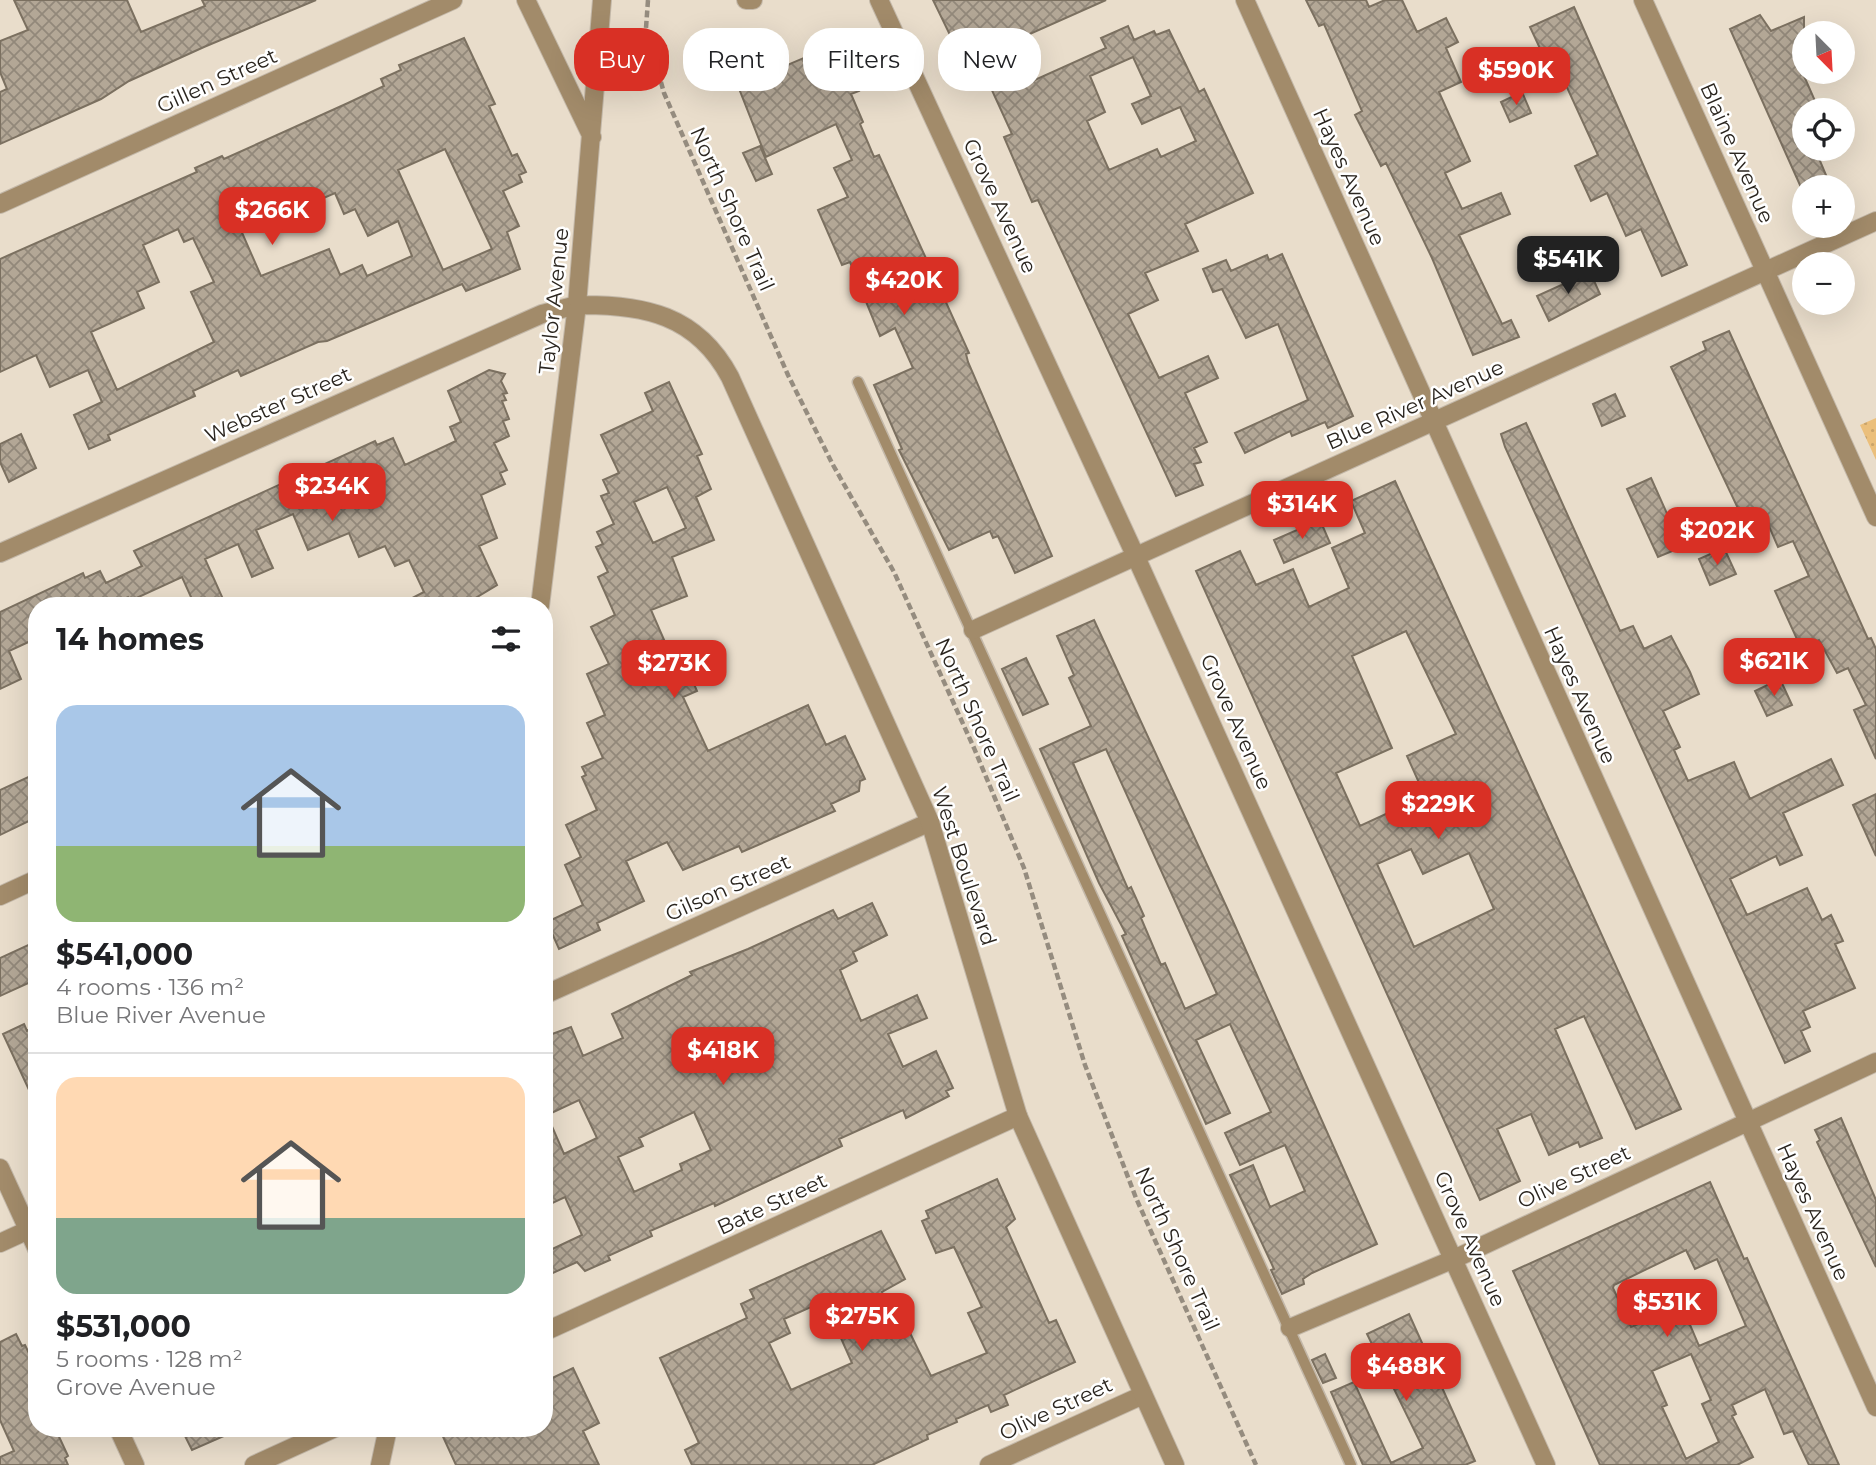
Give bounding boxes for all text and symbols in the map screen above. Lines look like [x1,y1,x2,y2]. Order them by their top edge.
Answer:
north arrow [1792,21,1855,84]
map controls [1792,21,1855,315]
chip: Buy [574,28,669,91]
chip: Rent [683,28,789,91]
chip: Filters [803,28,924,91]
chip: New [938,28,1041,91]
street label: Gillen Street [153,43,281,118]
pin: $590K [1467,48,1565,107]
text: $590K [1478,56,1554,84]
street label: Blaine Avenue [1695,79,1780,227]
button: locate [1792,98,1855,161]
street label: Hayes Avenue [1308,104,1391,249]
street label: North Shore Trail [685,123,780,295]
street label: Grove Avenue [958,134,1043,277]
button: + [1792,175,1855,238]
pin: $266K [223,188,321,247]
text: $266K [235,196,309,224]
street label: Taylor Avenue [533,227,574,375]
pin: $541K [1519,236,1617,296]
text: $541K [1533,245,1603,273]
button: − [1792,252,1855,315]
pin: $420K [855,258,953,317]
text: $420K [866,266,942,294]
street label: Blue River Avenue [1322,354,1507,455]
street label: Webster Street [201,361,355,448]
pin: $234K [283,463,381,523]
text: $234K [295,472,369,500]
pin: $314K [1253,482,1351,541]
text: $314K [1267,490,1337,518]
pin: $202K [1668,508,1766,567]
text: $202K [1680,516,1754,544]
icon: filters [487,620,525,658]
text: 14 homes [56,621,204,658]
street label: Hayes Avenue [1539,622,1622,767]
street label: North Shore Trail [930,634,1025,806]
pin: $621K [1725,638,1823,698]
pin: $273K [625,640,723,700]
text: $621K [1740,647,1808,675]
text: $273K [638,649,710,677]
street label: Grove Avenue [1195,650,1278,793]
icon: home [228,750,354,876]
pin: $229K [1389,782,1487,841]
street label: West Boulevard [927,783,1002,949]
text: $229K [1401,790,1475,818]
street label: Gilson Street [661,849,794,926]
text: $541,000 [56,936,193,973]
text: 4 rooms · 136 m² [56,973,244,1001]
text: Blue River Avenue [56,1001,266,1029]
pin: $418K [674,1028,772,1087]
text: $418K [687,1036,759,1064]
icon: home [228,1122,354,1248]
street label: Hayes Avenue [1772,1139,1855,1284]
street label: Olive Street [1513,1140,1634,1214]
street label: North Shore Trail [1130,1163,1225,1335]
street label: Bate Street [713,1167,831,1240]
street label: Grove Avenue [1429,1167,1512,1310]
pin: $531K [1618,1280,1716,1339]
text: $531K [1633,1288,1701,1316]
pin: $275K [813,1294,911,1353]
text: $275K [826,1302,898,1330]
text: $531,000 [56,1308,191,1345]
pin: $488K [1357,1344,1455,1403]
text: 5 rooms · 128 m² [56,1345,243,1373]
text: $488K [1367,1352,1445,1380]
street label: Olive Street [995,1372,1116,1446]
text: Grove Avenue [56,1373,216,1401]

